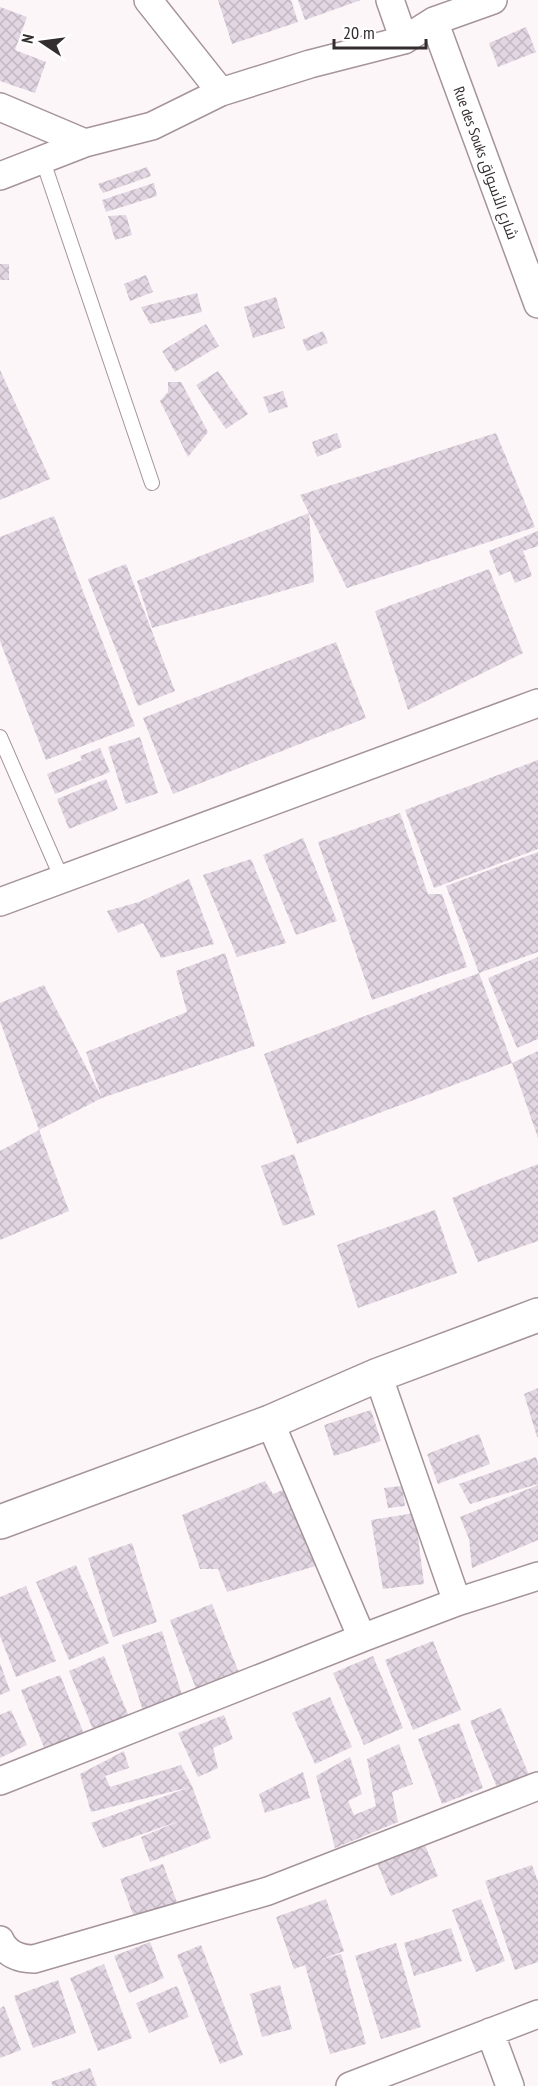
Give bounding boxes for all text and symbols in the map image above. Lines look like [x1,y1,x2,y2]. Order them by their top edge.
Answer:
north arrow [12,12,72,72]
scale bar [334,12,426,50]
text: 20 m [343,21,375,44]
text: N [17,32,38,45]
street label: Rue des Souks شارع الأسواق [448,84,523,243]

